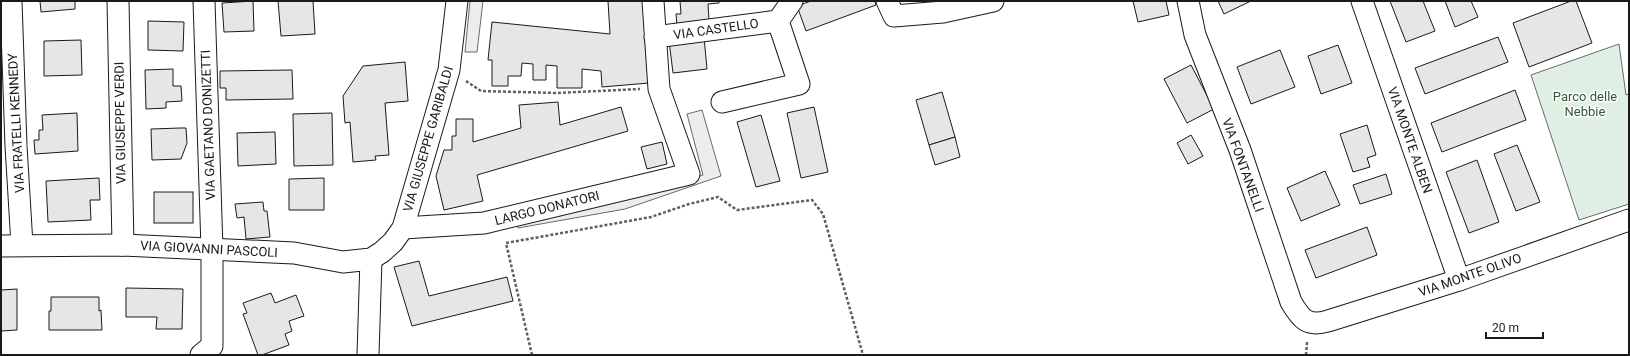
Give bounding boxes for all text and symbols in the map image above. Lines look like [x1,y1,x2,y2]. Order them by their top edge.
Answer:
street label: VIA CASTELLO [672,16,760,42]
street label: VIA GAETANO DONIZETTI [198,50,218,200]
street label: VIA FRATELLI KENNEDY [5,53,27,193]
street label: VIA GIUSEPPE VERDI [111,62,129,184]
street label: VIA GIUSEPPE GARIBALDI [400,64,456,214]
street label: VIA MONTE ALBEN [1385,85,1435,195]
park label: Parco delle Nebbie [1553,89,1617,119]
street label: VIA FONTANELLI [1219,116,1267,214]
street label: LARGO DONATORI [493,188,601,228]
street label: VIA GIOVANNI PASCOLI [140,238,278,260]
street label: VIA MONTE OLIVO [1416,250,1524,300]
scale bar [1486,314,1543,340]
text: 20 m [1492,321,1519,335]

